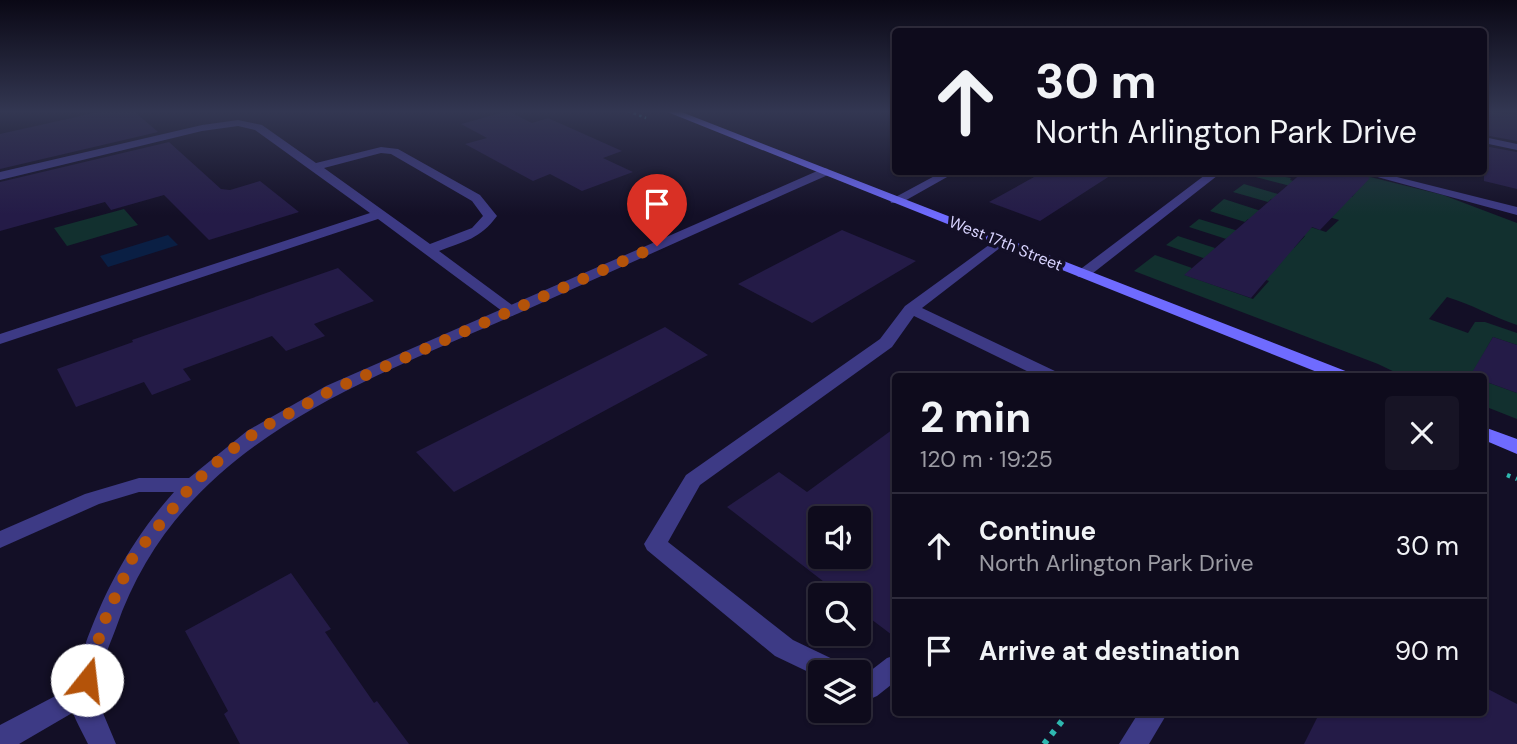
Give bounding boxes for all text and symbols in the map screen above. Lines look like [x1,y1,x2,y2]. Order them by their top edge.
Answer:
text: 30 m [1035,49,1157,113]
icon: ahead [920,56,1011,147]
text: North Arlington Park Drive [1035,111,1417,153]
pin [627,174,687,246]
icon: arrive [638,185,676,223]
street label: West 17th Street [946,211,1066,276]
text: 2 min [920,390,1031,445]
button: close [1385,396,1459,470]
text: 120 m · 19:25 [920,444,1053,474]
map controls [808,506,871,723]
button: sound [808,506,871,569]
text: Continue [979,514,1096,548]
icon: ahead [920,527,958,565]
text: 30 m [1396,529,1459,563]
text: North Arlington Park Drive [979,548,1254,578]
button: search [808,583,871,646]
icon: arrive [920,632,958,670]
text: Arrive at destination [979,634,1240,668]
text: 90 m [1395,634,1459,668]
position arrow [50,643,124,717]
button: layers [808,660,871,723]

